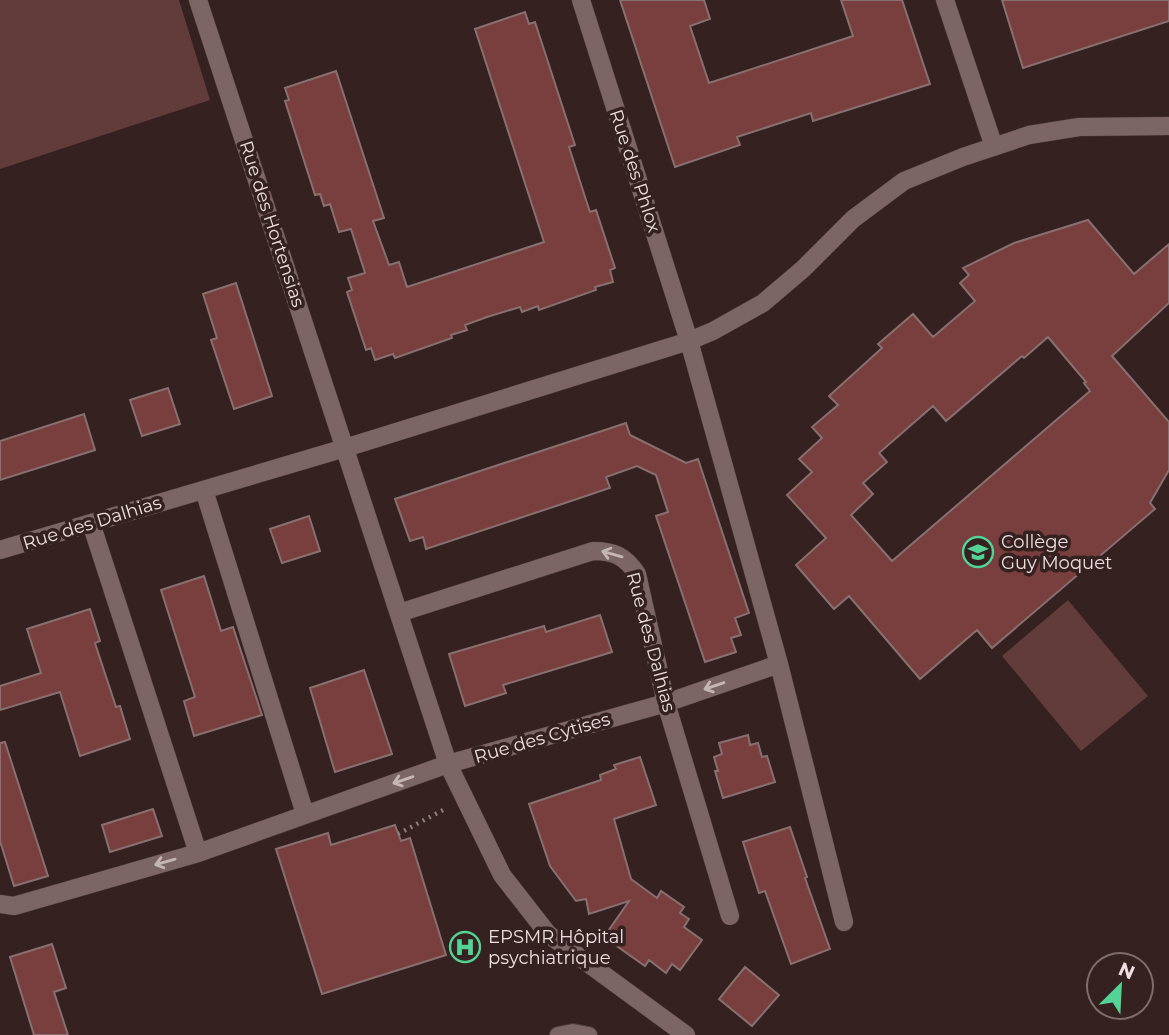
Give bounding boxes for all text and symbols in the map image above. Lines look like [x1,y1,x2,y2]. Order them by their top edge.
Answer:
street label: Rue des Phlox [605,107,665,236]
street label: Rue des Hortensias [235,138,309,310]
street label: Rue des Dalhias [20,491,164,555]
place label: Collège Guy Moquet [1001,531,1112,574]
school or university icon: Collège Guy Moquet [961,535,995,569]
one-way arrow [602,547,624,560]
street label: Rue des Dalhias [622,570,680,715]
one-way arrow [704,681,726,693]
street label: Rue des Cytises [471,708,613,768]
one-way arrow [392,775,414,787]
one-way arrow [154,857,176,870]
place label: EPSMR Hôpital psychiatrique [488,926,624,969]
hospital icon: EPSMR Hôpital psychiatrique [448,930,482,964]
north arrow [1085,951,1155,1021]
text: N [1115,957,1138,985]

